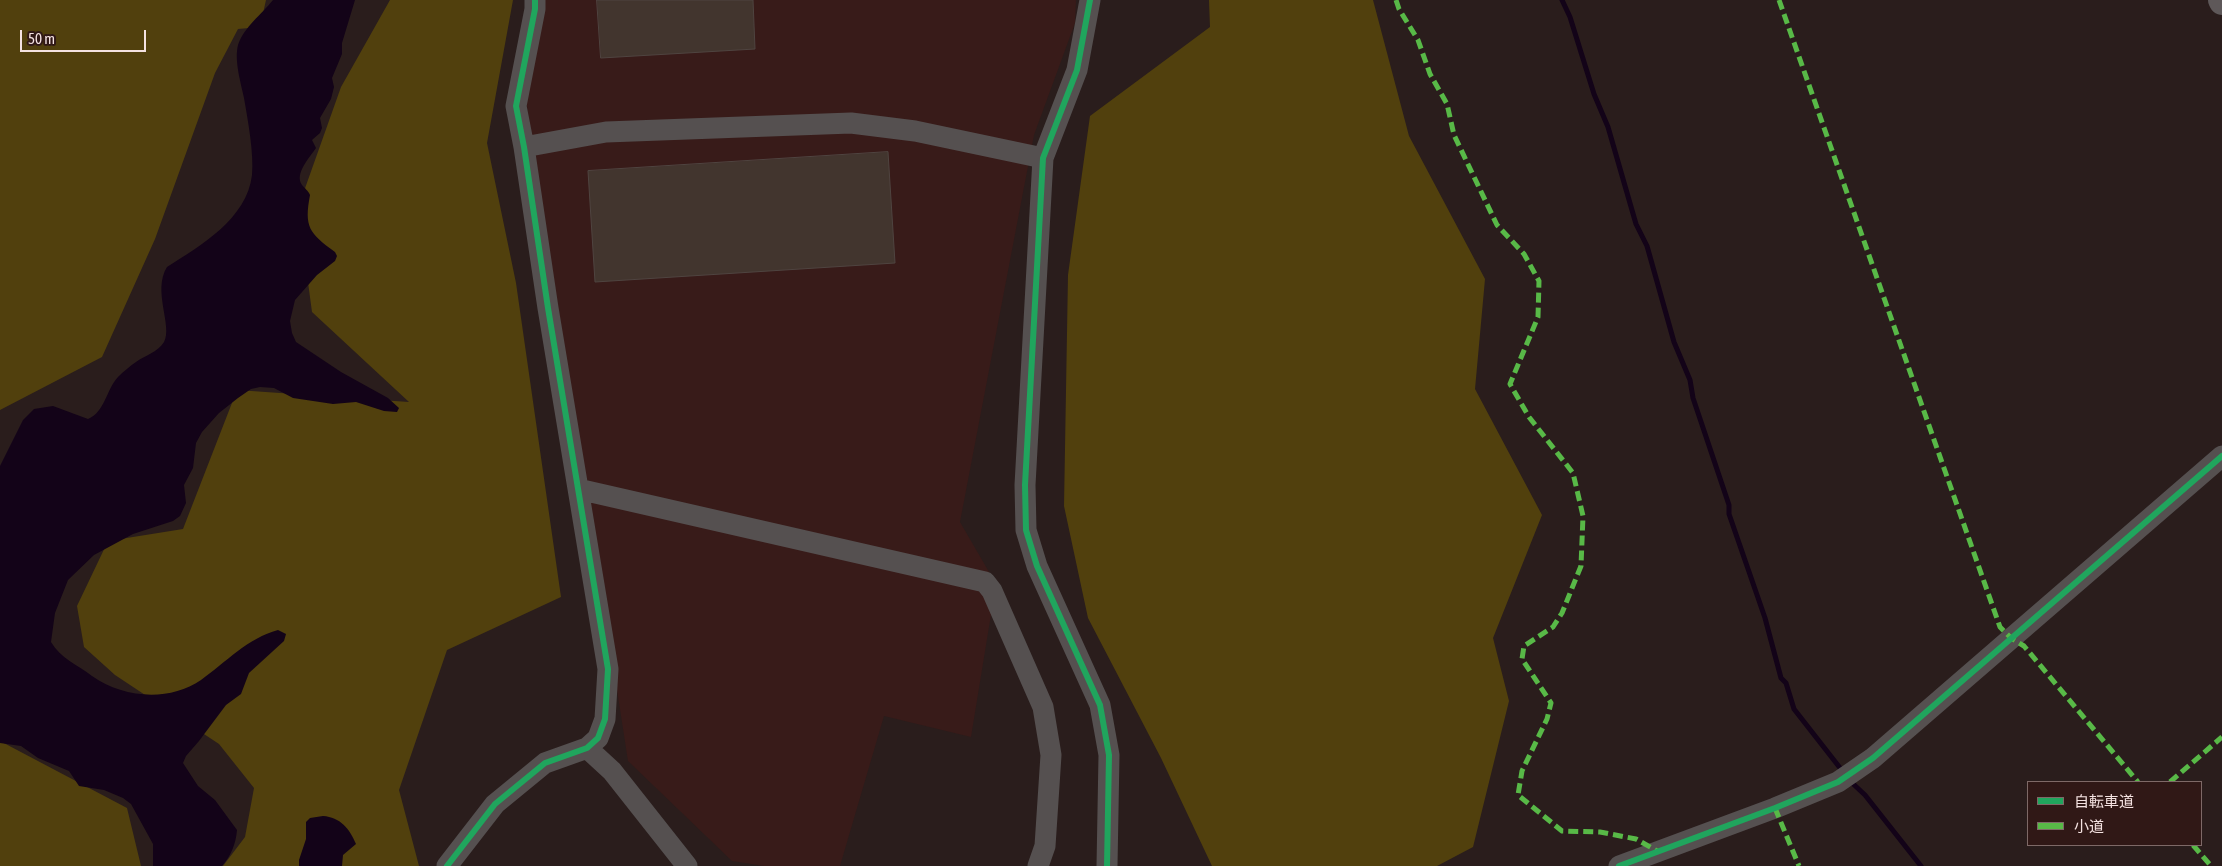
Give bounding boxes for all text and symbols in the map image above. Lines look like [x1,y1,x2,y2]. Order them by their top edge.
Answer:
scale bar [22,20,149,52]
text: 50 m [28,30,55,47]
legend [2027,781,2202,846]
text: 自転車道 [2074,793,2134,810]
text: 小道 [2074,818,2104,835]

